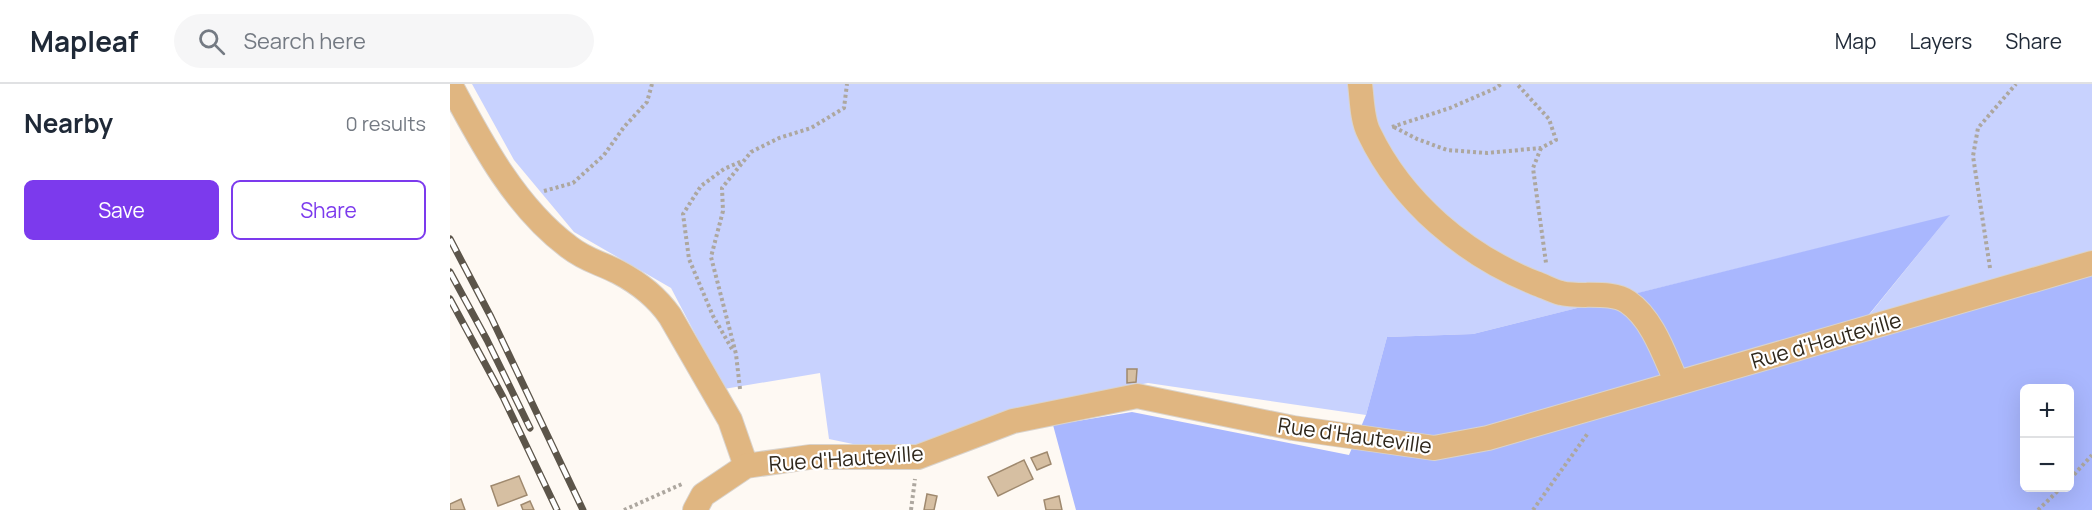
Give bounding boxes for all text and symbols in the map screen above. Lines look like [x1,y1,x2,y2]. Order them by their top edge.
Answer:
search box [174,14,594,68]
text: Mapleaf [30,22,138,60]
icon: search [195,25,228,58]
text: Search here [243,26,366,56]
text: Map [1835,27,1876,55]
text: Layers [1909,27,1972,55]
text: Share [2005,27,2062,55]
text: Nearby [24,105,113,141]
text: 0 results [346,110,426,137]
button: Save [24,180,219,240]
button: Share [231,180,426,240]
street label: Rue d'Hauteville [1748,305,1904,375]
map controls [2020,384,2074,492]
button: + [2020,384,2074,438]
street label: Rue d'Hauteville [1276,410,1434,460]
button: − [2020,438,2074,492]
street label: Rue d'Hauteville [768,439,924,477]

